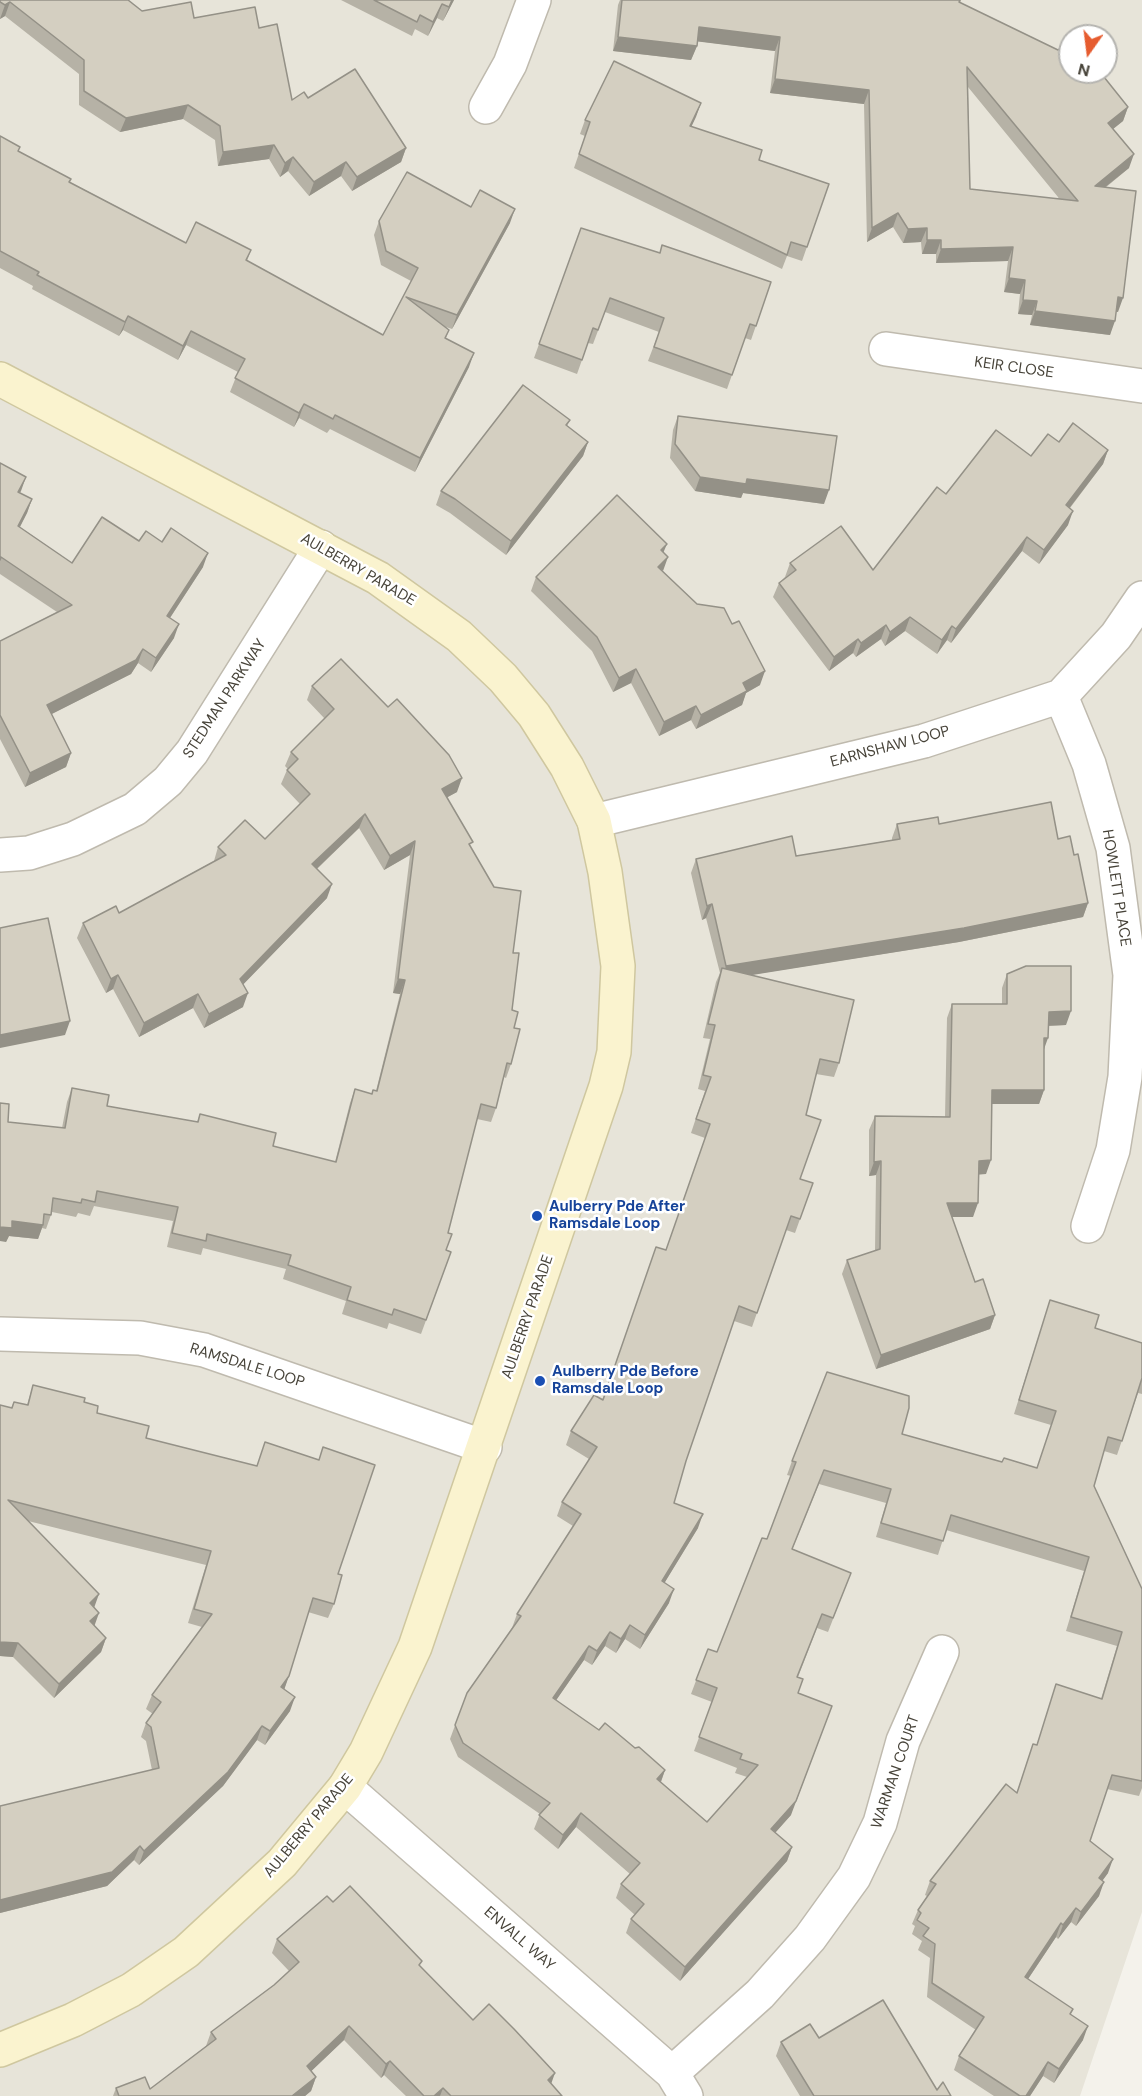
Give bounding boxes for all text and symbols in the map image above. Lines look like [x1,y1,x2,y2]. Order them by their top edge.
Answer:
north arrow [1058,24,1118,84]
text: N [1076,58,1092,82]
street label: KEIR CLOSE [973,354,1055,382]
street label: AULBERRY PARADE [297,530,419,610]
street label: STEDMAN PARKWAY [180,636,270,762]
street label: EARNSHAW LOOP [828,722,952,772]
street label: HOWLETT PLACE [1098,828,1134,948]
place label: Aulberry Pde After Ramsdale Loop [549,1198,685,1233]
marker: Aulberry Pde After Ramsdale Loop [530,1209,544,1223]
street label: AULBERRY PARADE [498,1253,558,1381]
street label: RAMSDALE LOOP [187,1340,307,1392]
place label: Aulberry Pde Before Ramsdale Loop [552,1363,699,1398]
marker: Aulberry Pde Before Ramsdale Loop [533,1374,547,1388]
street label: WARMAN COURT [868,1713,924,1831]
street label: AULBERRY PARADE [260,1770,358,1882]
street label: ENVALL WAY [480,1903,558,1975]

